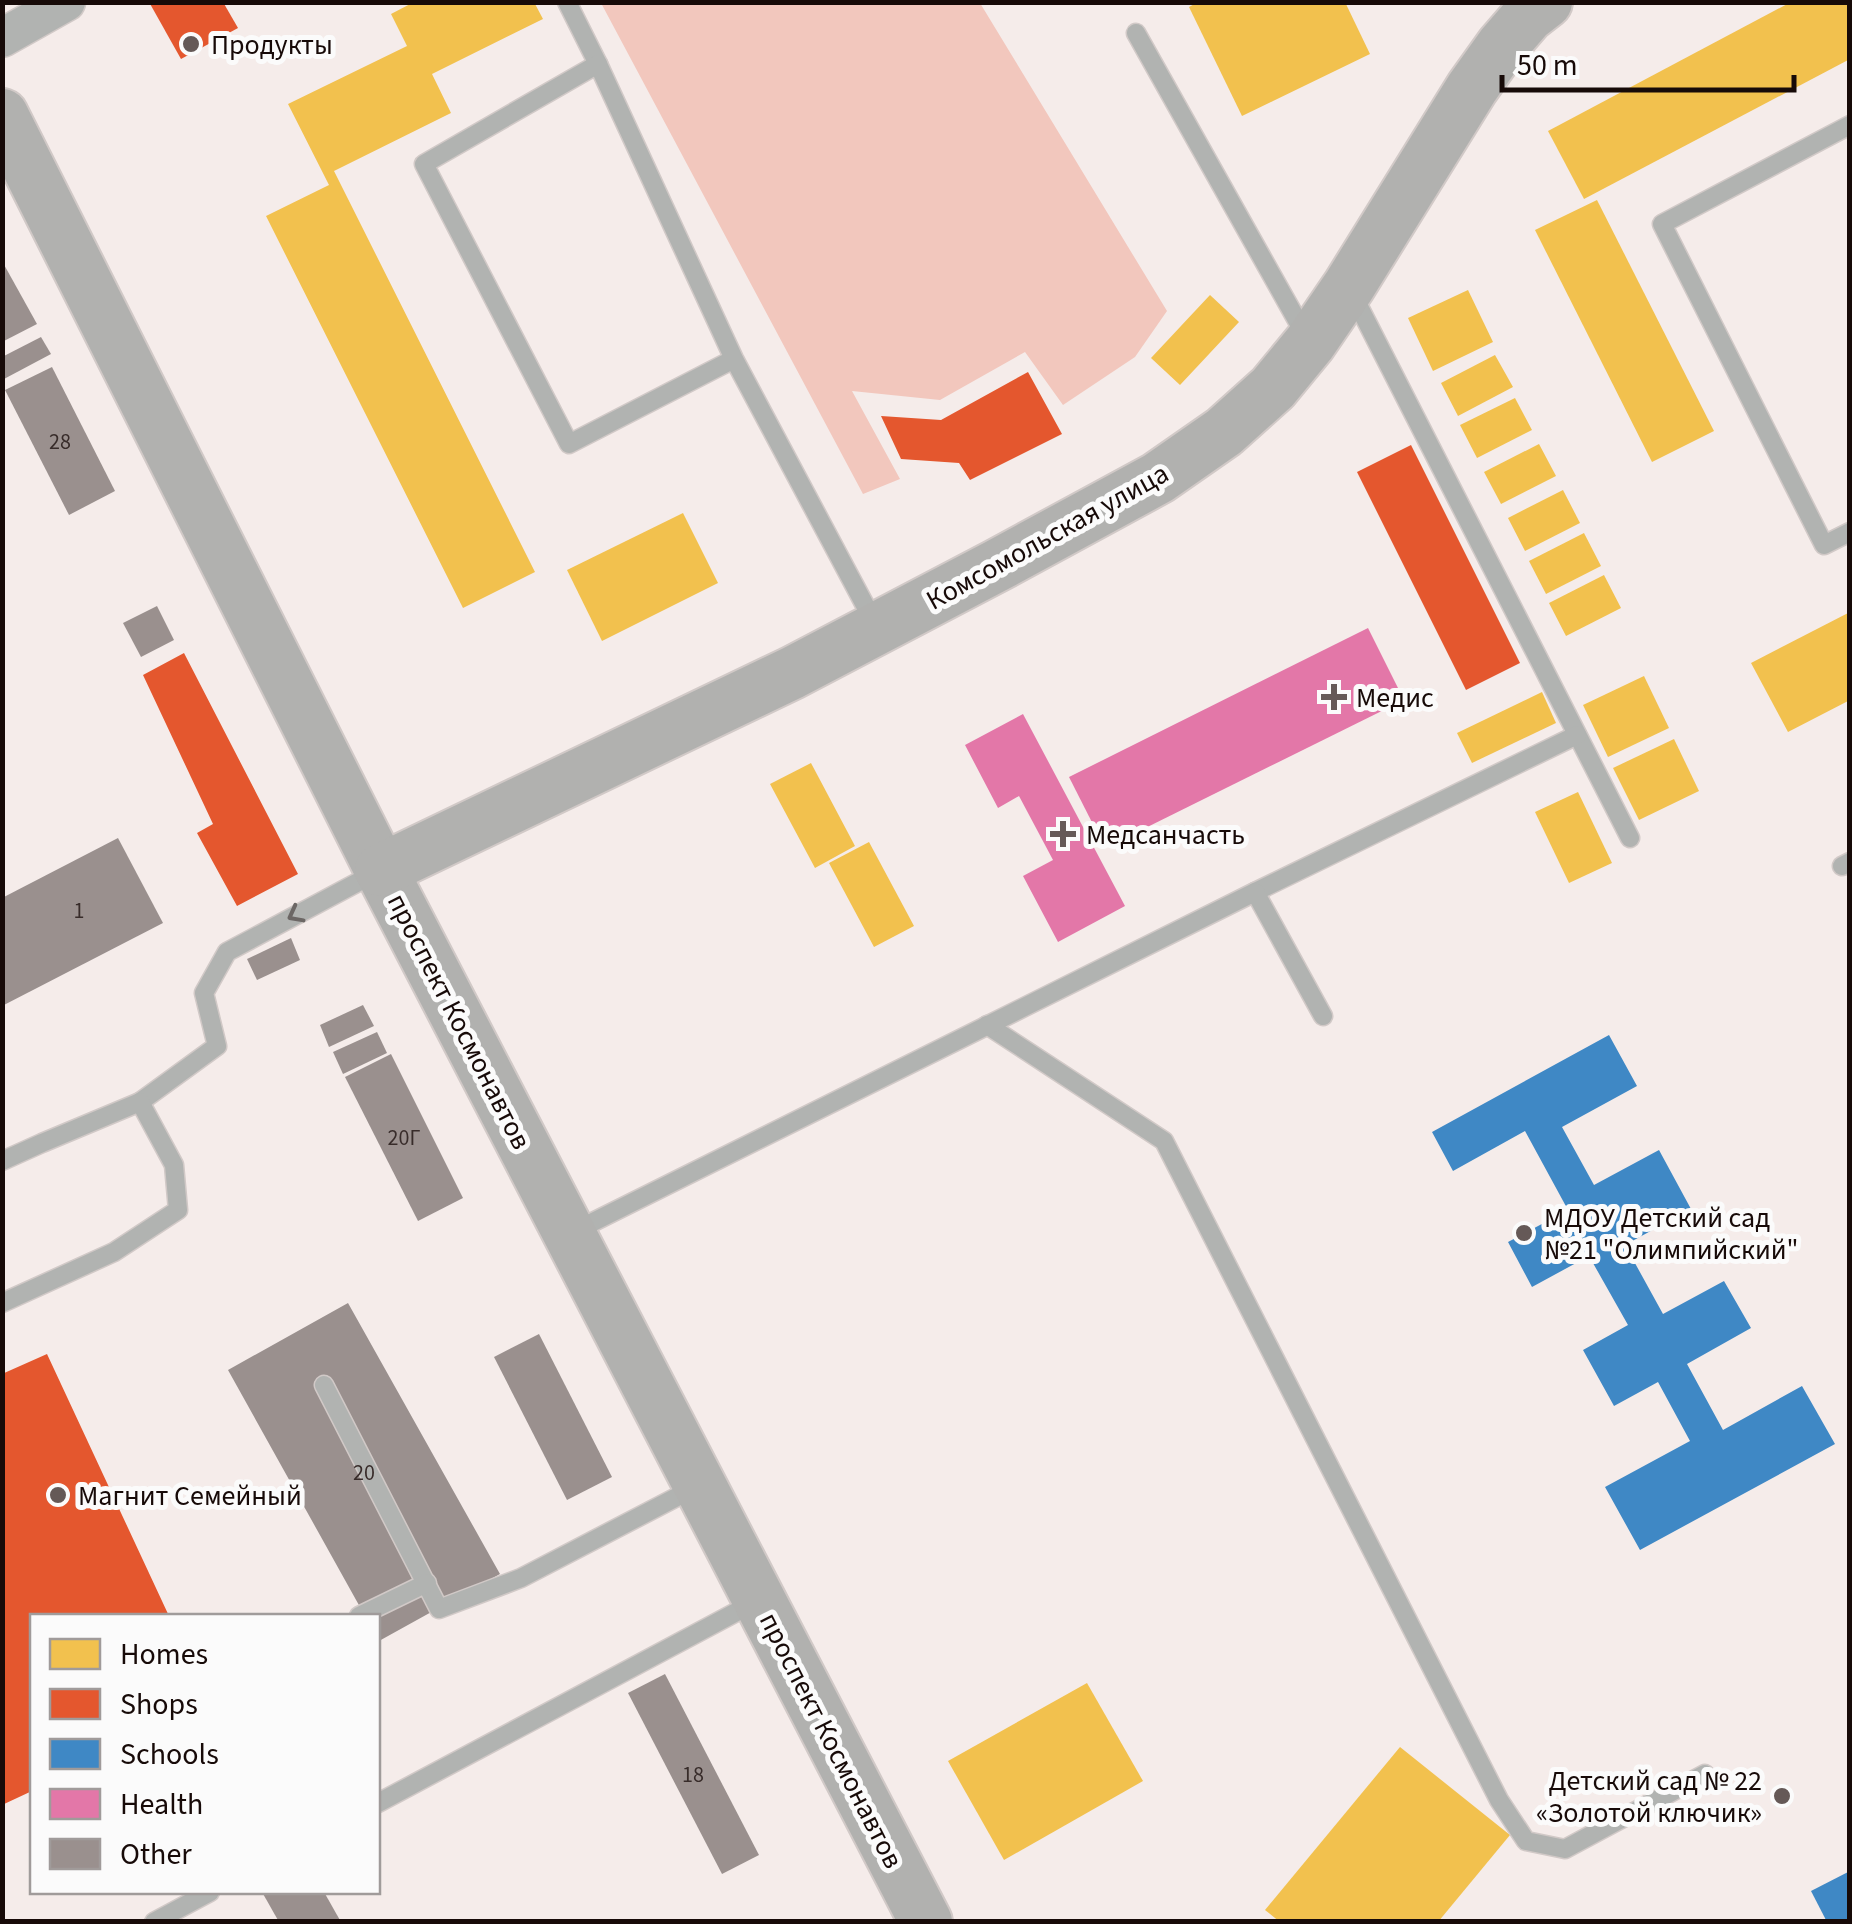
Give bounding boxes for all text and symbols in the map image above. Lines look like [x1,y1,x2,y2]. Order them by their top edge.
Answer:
place label: Продукты [211,25,333,65]
scale bar [1502,30,1794,92]
marker: Продукты [180,33,202,55]
text: 50 m [1517,44,1578,87]
house number: 28 [49,426,71,458]
street label: Комсомольская улица [919,454,1176,620]
place label: Медис [1356,678,1434,718]
marker: Медис [1321,684,1347,710]
place label: Медсанчасть [1086,815,1245,855]
marker: Медсанчасть [1050,821,1076,847]
street label: проспект Космонавтов [377,887,541,1156]
house number: 1 [74,895,84,927]
one-way arrow [288,903,306,923]
house number: 20Г [388,1122,420,1154]
place label: МДОУ Детский сад №21 "Олимпийский" [1544,1198,1798,1270]
marker: МДОУ Детский сад №21 "Олимпийский" [1513,1222,1535,1244]
house number: 20 [353,1457,375,1489]
place label: Магнит Семейный [78,1476,302,1516]
marker: Магнит Семейный [47,1484,69,1506]
street label: проспект Космонавтов [749,1606,913,1875]
legend [30,1614,380,1894]
text: Homes [120,1633,208,1676]
text: Shops [120,1683,198,1726]
text: Schools [120,1733,219,1776]
house number: 18 [682,1759,704,1791]
place label: Детский сад № 22 «Золотой ключик» [1536,1761,1762,1833]
text: Health [120,1783,203,1826]
marker: Детский сад № 22 «Золотой ключик» [1771,1785,1793,1807]
text: Other [120,1833,192,1876]

